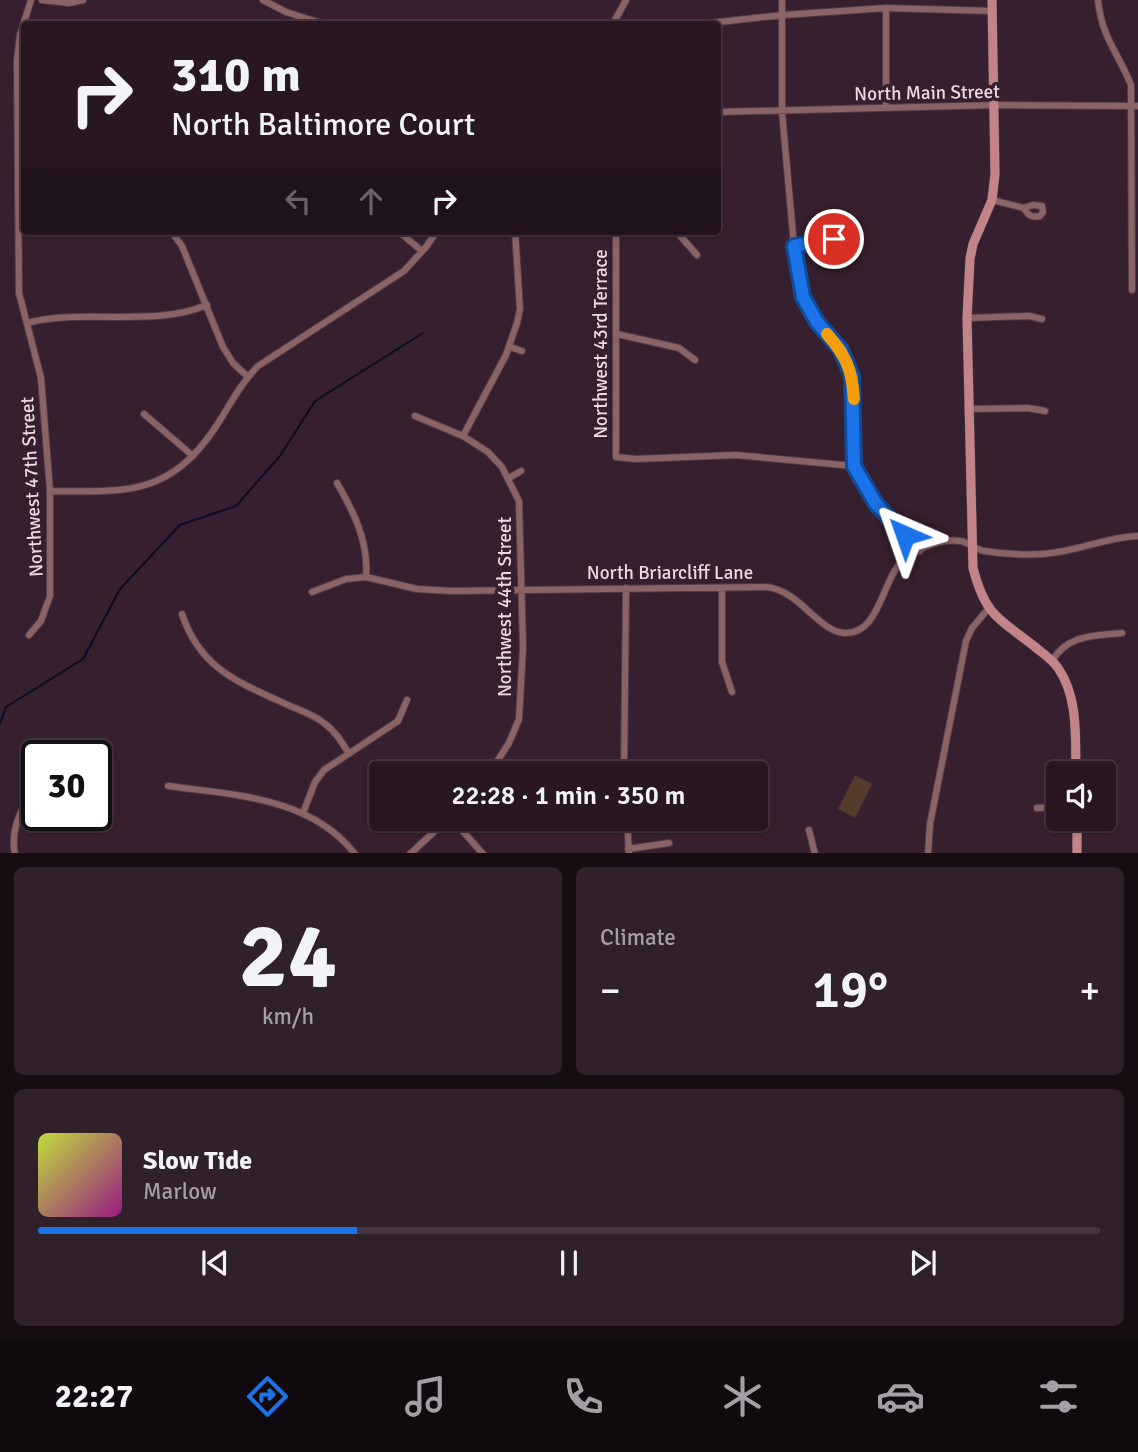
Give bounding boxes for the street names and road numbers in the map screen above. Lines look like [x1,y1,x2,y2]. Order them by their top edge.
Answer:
street label: North Main Street [854,80,1000,106]
street label: Northwest 43rd Terrace [589,249,613,439]
street label: Northwest 47th Street [15,396,49,578]
street label: Northwest 44th Street [493,517,517,697]
street label: North Briarcliff Lane [587,561,753,585]

